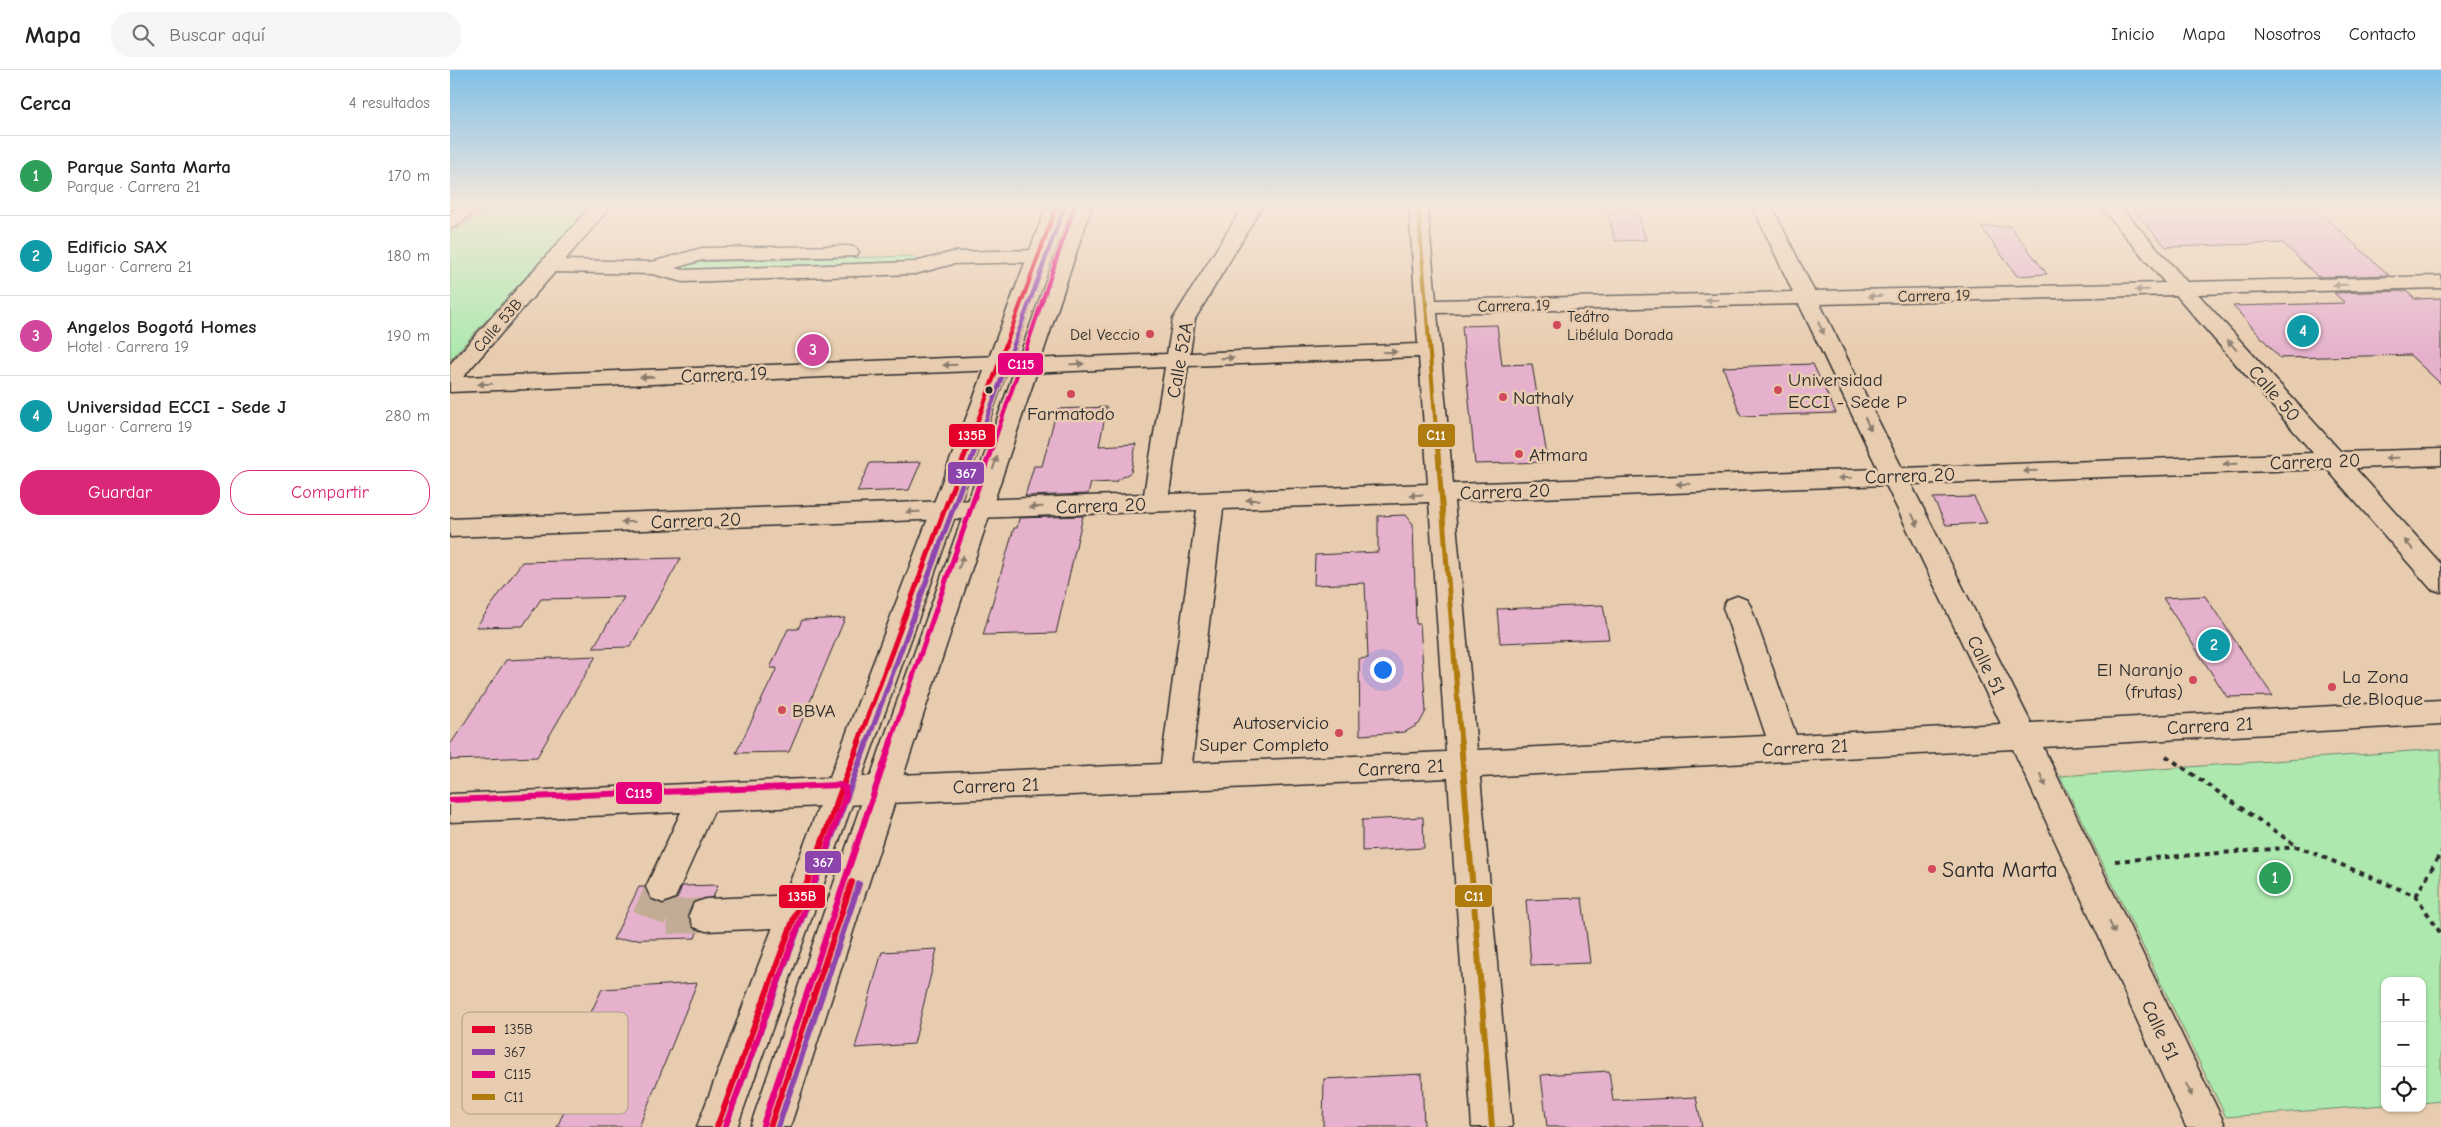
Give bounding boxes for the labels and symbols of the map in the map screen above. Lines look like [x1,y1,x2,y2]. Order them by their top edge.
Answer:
one-way arrow [2332,281,2348,289]
street label: Carrera 19 [1897,286,1971,306]
one-way arrow [2134,286,2150,294]
one-way arrow [1867,293,1883,301]
street label: Calle 53B [470,295,526,356]
street label: Carrera 19 [1477,296,1551,316]
one-way arrow [1704,296,1720,304]
place label: Teátro Libélula Dorada [1567,308,1674,344]
pin: 4 [2287,312,2319,350]
marker: Teátro Libélula Dorada [1551,319,1563,331]
street label: Calle 52A [1162,320,1197,400]
one-way arrow [1817,320,1826,335]
place label: Del Veccio [1070,326,1140,344]
marker: Del Veccio [1144,328,1156,340]
pin: 3 [797,331,829,369]
one-way arrow [2226,338,2237,351]
one-way arrow [1382,347,1398,355]
line badge: C115 [997,352,1044,376]
one-way arrow [1219,354,1235,362]
text: C115 [1008,356,1034,373]
one-way arrow [1069,360,1085,368]
street label: Calle 50 [2244,361,2305,426]
street label: Carrera 19 [680,362,768,388]
one-way arrow [941,362,957,370]
place label: Universidad ECCI - Sede P [1788,369,1907,413]
one-way arrow [639,374,655,382]
one-way arrow [477,380,493,388]
marker: Universidad ECCI - Sede P [1772,384,1784,396]
unlabelled marker [984,385,994,395]
place label: Nathaly [1513,387,1574,409]
marker: Farmatodo [1065,388,1077,400]
marker: Nathaly [1497,391,1509,403]
place label: Farmatodo [1027,403,1115,425]
one-way arrow [1864,416,1873,431]
line badge: 135B [948,423,996,448]
line badge: C11 [1417,423,1456,448]
text: 135B [958,427,987,444]
text: C11 [1426,427,1446,444]
place label: Atmara [1529,444,1588,466]
marker: Atmara [1513,448,1525,460]
street label: Carrera 20 [2269,449,2361,475]
one-way arrow [2384,455,2400,463]
one-way arrow [992,456,999,471]
one-way arrow [2222,460,2238,468]
line badge: 367 [947,461,985,485]
street label: Carrera 20 [1864,463,1956,489]
text: 367 [956,465,977,482]
one-way arrow [2022,467,2038,475]
one-way arrow [1837,474,1853,482]
street label: Carrera 20 [1459,479,1551,505]
one-way arrow [1675,481,1691,489]
one-way arrow [1407,491,1423,499]
street label: Carrera 20 [1055,493,1147,519]
one-way arrow [1245,496,1261,504]
one-way arrow [1028,504,1044,512]
street label: Carrera 20 [650,508,742,534]
one-way arrow [905,508,921,516]
one-way arrow [1911,512,1920,527]
one-way arrow [620,518,636,526]
one-way arrow [2403,540,2415,552]
one-way arrow [957,554,965,569]
pin: 2 [2198,626,2230,664]
street label: Calle 51 [1962,632,2010,699]
your location [1370,657,1396,683]
place label: El Naranjo (frutas) [2097,659,2183,703]
place label: La Zona de Bloque [2342,666,2423,710]
marker: El Naranjo (frutas) [2187,674,2199,686]
marker: La Zona de Bloque [2326,681,2338,693]
place label: BBVA [792,700,836,722]
marker: BBVA [776,704,788,716]
place label: Autoservicio Super Completo [1199,712,1329,756]
street label: Carrera 21 [2166,713,2254,739]
marker: Autoservicio Super Completo [1333,727,1345,739]
street label: Carrera 21 [1761,735,1849,761]
street label: Carrera 21 [1357,755,1445,781]
street label: Carrera 21 [952,773,1040,799]
one-way arrow [2039,773,2047,787]
line badge: C115 [615,781,663,805]
text: C115 [626,785,652,802]
line badge: 367 [804,850,842,874]
text: 367 [813,854,834,871]
place label: Santa Marta [1942,857,2058,883]
pin: 1 [2259,859,2291,897]
marker: Santa Marta [1926,863,1938,875]
line badge: 135B [778,884,826,909]
line badge: C11 [1454,884,1493,908]
text: 135B [788,888,817,905]
text: C11 [1464,888,1484,905]
one-way arrow [2108,920,2116,934]
street label: Calle 51 [2137,997,2183,1064]
legend [462,1012,628,1114]
text: 135B [504,1021,533,1038]
text: 367 [504,1044,526,1061]
text: C115 [504,1066,531,1083]
one-way arrow [2185,1083,2193,1097]
text: C11 [504,1089,524,1106]

